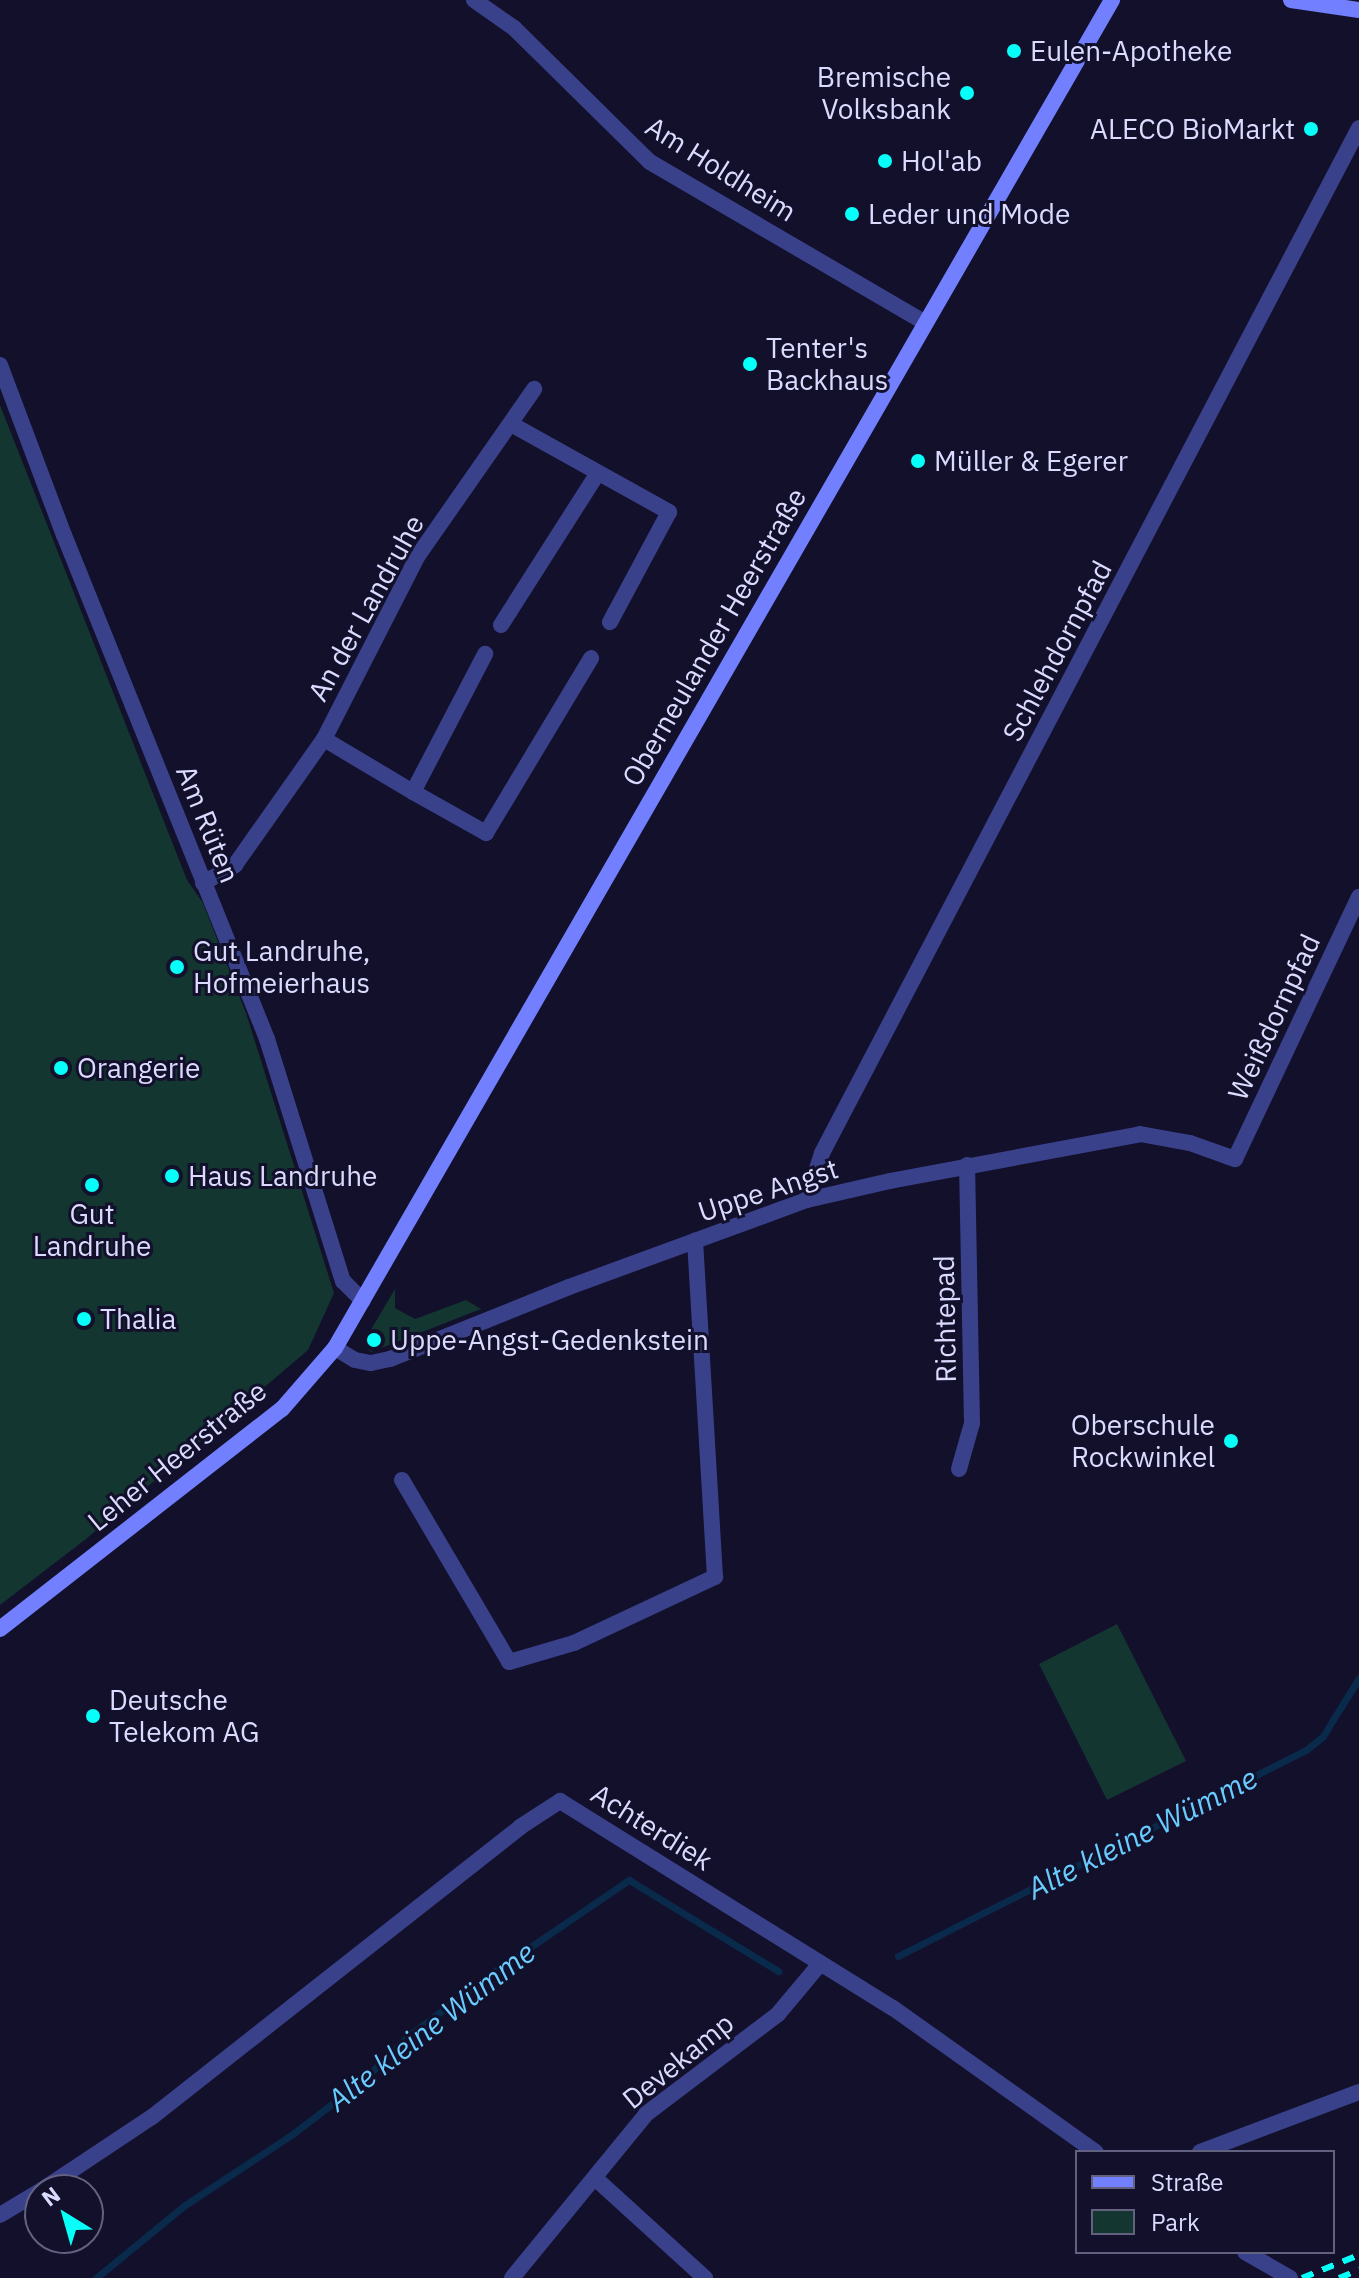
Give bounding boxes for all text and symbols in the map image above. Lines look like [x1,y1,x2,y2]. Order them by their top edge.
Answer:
place label: Eulen-Apotheke [1030,34,1232,68]
marker: Eulen-Apotheke [1005,42,1023,60]
place label: Bremische Volksbank [817,60,951,126]
marker: Bremische Volksbank [958,84,976,102]
street label: Am Holdheim [640,109,802,229]
place label: ALECO BioMarkt [1090,112,1295,146]
marker: ALECO BioMarkt [1302,120,1320,138]
place label: Hol'ab [901,144,982,178]
marker: Hol'ab [876,152,894,170]
place label: Leder und Mode [868,197,1070,231]
marker: Leder und Mode [843,205,861,223]
place label: Tenter's Backhaus [766,331,888,397]
marker: Tenter's Backhaus [741,355,759,373]
place label: Müller & Egerer [934,444,1128,478]
marker: Müller & Egerer [909,452,927,470]
street label: Oberneulander Heerstraße [615,482,813,792]
street label: An der Landruhe [301,509,431,707]
street label: Schlehdornpfad [995,555,1119,747]
street label: Am Rüten [169,760,247,888]
street label: Weißdornpfad [1221,929,1327,1105]
place label: Gut Landruhe, Hofmeierhaus [193,934,370,1000]
marker: Gut Landruhe, Hofmeierhaus [168,958,186,976]
place label: Orangerie [77,1051,200,1085]
marker: Orangerie [52,1059,70,1077]
street label: Uppe Angst [694,1152,842,1228]
place label: Haus Landruhe [188,1159,377,1193]
marker: Haus Landruhe [163,1167,181,1185]
marker: Gut Landruhe [83,1176,101,1194]
place label: Gut Landruhe [33,1197,151,1263]
street label: Richtepad [927,1255,963,1383]
place label: Thalia [100,1302,176,1336]
marker: Thalia [75,1310,93,1328]
place label: Uppe-Angst-Gedenkstein [390,1323,709,1357]
marker: Uppe-Angst-Gedenkstein [365,1331,383,1349]
street label: Leher Heerstraße [81,1374,273,1538]
place label: Oberschule Rockwinkel [1071,1408,1215,1474]
marker: Oberschule Rockwinkel [1222,1432,1240,1450]
place label: Deutsche Telekom AG [109,1683,260,1749]
marker: Deutsche Telekom AG [84,1707,102,1725]
water label: Alte kleine Wümme [1021,1759,1263,1907]
street label: Achterdiek [585,1777,719,1877]
water label: Alte kleine Wümme [320,1934,542,2118]
street label: Devekamp [616,2006,740,2116]
legend [1075,2150,1335,2254]
text: Straße [1151,2166,1223,2198]
north arrow [24,2174,104,2254]
text: N [35,2180,66,2212]
text: Park [1151,2206,1200,2238]

